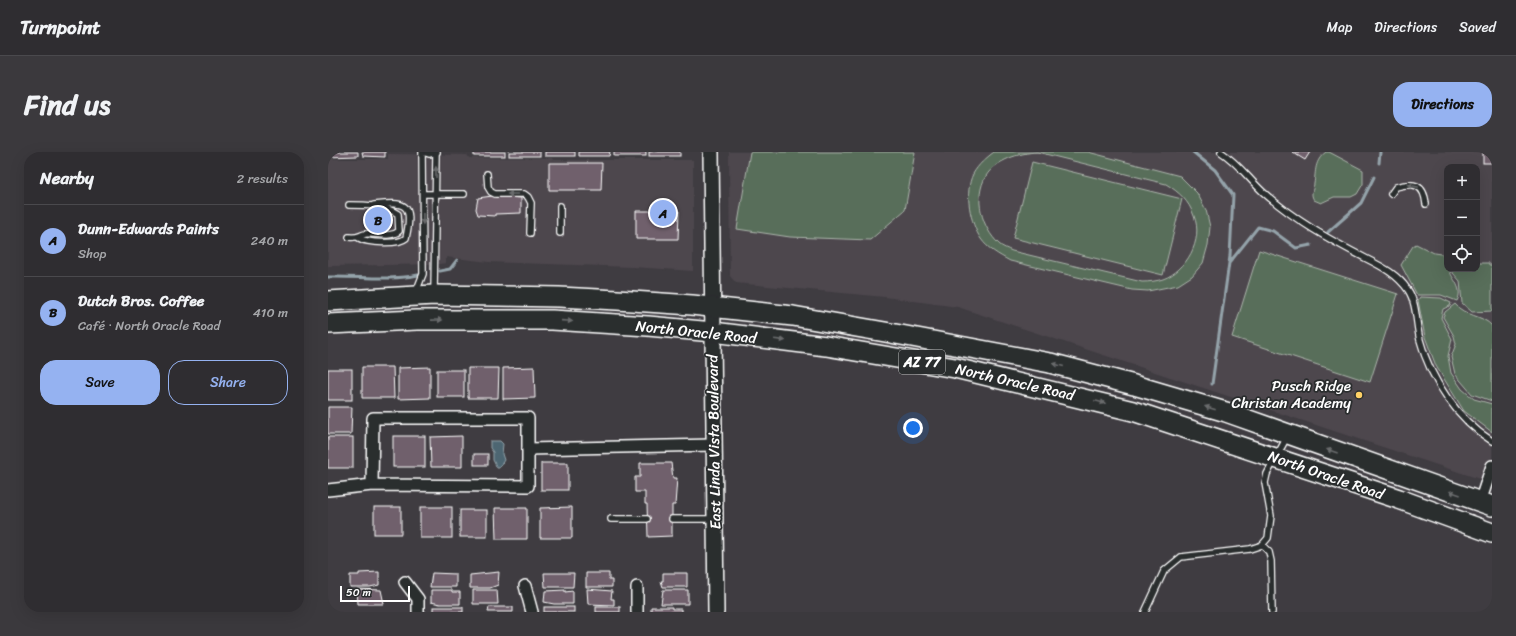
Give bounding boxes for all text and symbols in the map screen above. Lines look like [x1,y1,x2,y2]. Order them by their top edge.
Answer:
text: Turnpoint [20,11,101,44]
text: Map [1326,15,1352,40]
text: Directions [1374,15,1437,40]
text: Saved [1459,15,1496,40]
text: Find us [24,80,111,129]
button: Directions [1393,82,1492,127]
text: Nearby [40,163,94,193]
map controls [1444,164,1480,272]
button: + [1444,164,1480,200]
one-way arrow [433,165,439,178]
text: 2 results [237,167,288,190]
one-way arrow [1406,182,1419,188]
one-way arrow [506,191,519,197]
pin: A [650,198,676,228]
button: − [1444,200,1480,236]
pin: B [365,205,391,235]
one-way arrow [420,213,426,226]
text: Dunn-Edwards Paints [78,216,219,242]
text: A [49,229,57,252]
text: 240 m [251,229,288,252]
button: locate [1444,236,1480,272]
text: Shop [78,242,106,265]
text: Dutch Bros. Coffee [78,288,204,314]
text: B [49,301,57,324]
text: 410 m [253,301,288,324]
street label: North Oracle Road [634,313,759,351]
text: Café · North Oracle Road [78,314,220,337]
one-way arrow [431,317,444,323]
one-way arrow [561,318,573,325]
one-way arrow [774,337,786,343]
road number: AZ 77 [899,350,945,374]
street label: East Linda Vista Boulevard [699,353,729,530]
street label: North Oracle Road [953,356,1078,409]
button: Save [40,360,160,405]
button: Share [168,360,288,405]
one-way arrow [1051,362,1063,368]
place label: Pusch Ridge Christan Academy [1232,373,1351,416]
marker: Pusch Ridge Christan Academy [1354,390,1364,400]
one-way arrow [1094,399,1106,405]
one-way arrow [1204,405,1216,411]
your location [903,418,923,438]
street label: North Oracle Road [1264,443,1389,507]
one-way arrow [1326,447,1338,453]
one-way arrow [1449,490,1461,496]
text: 50 m [346,583,371,602]
scale bar [340,584,410,603]

